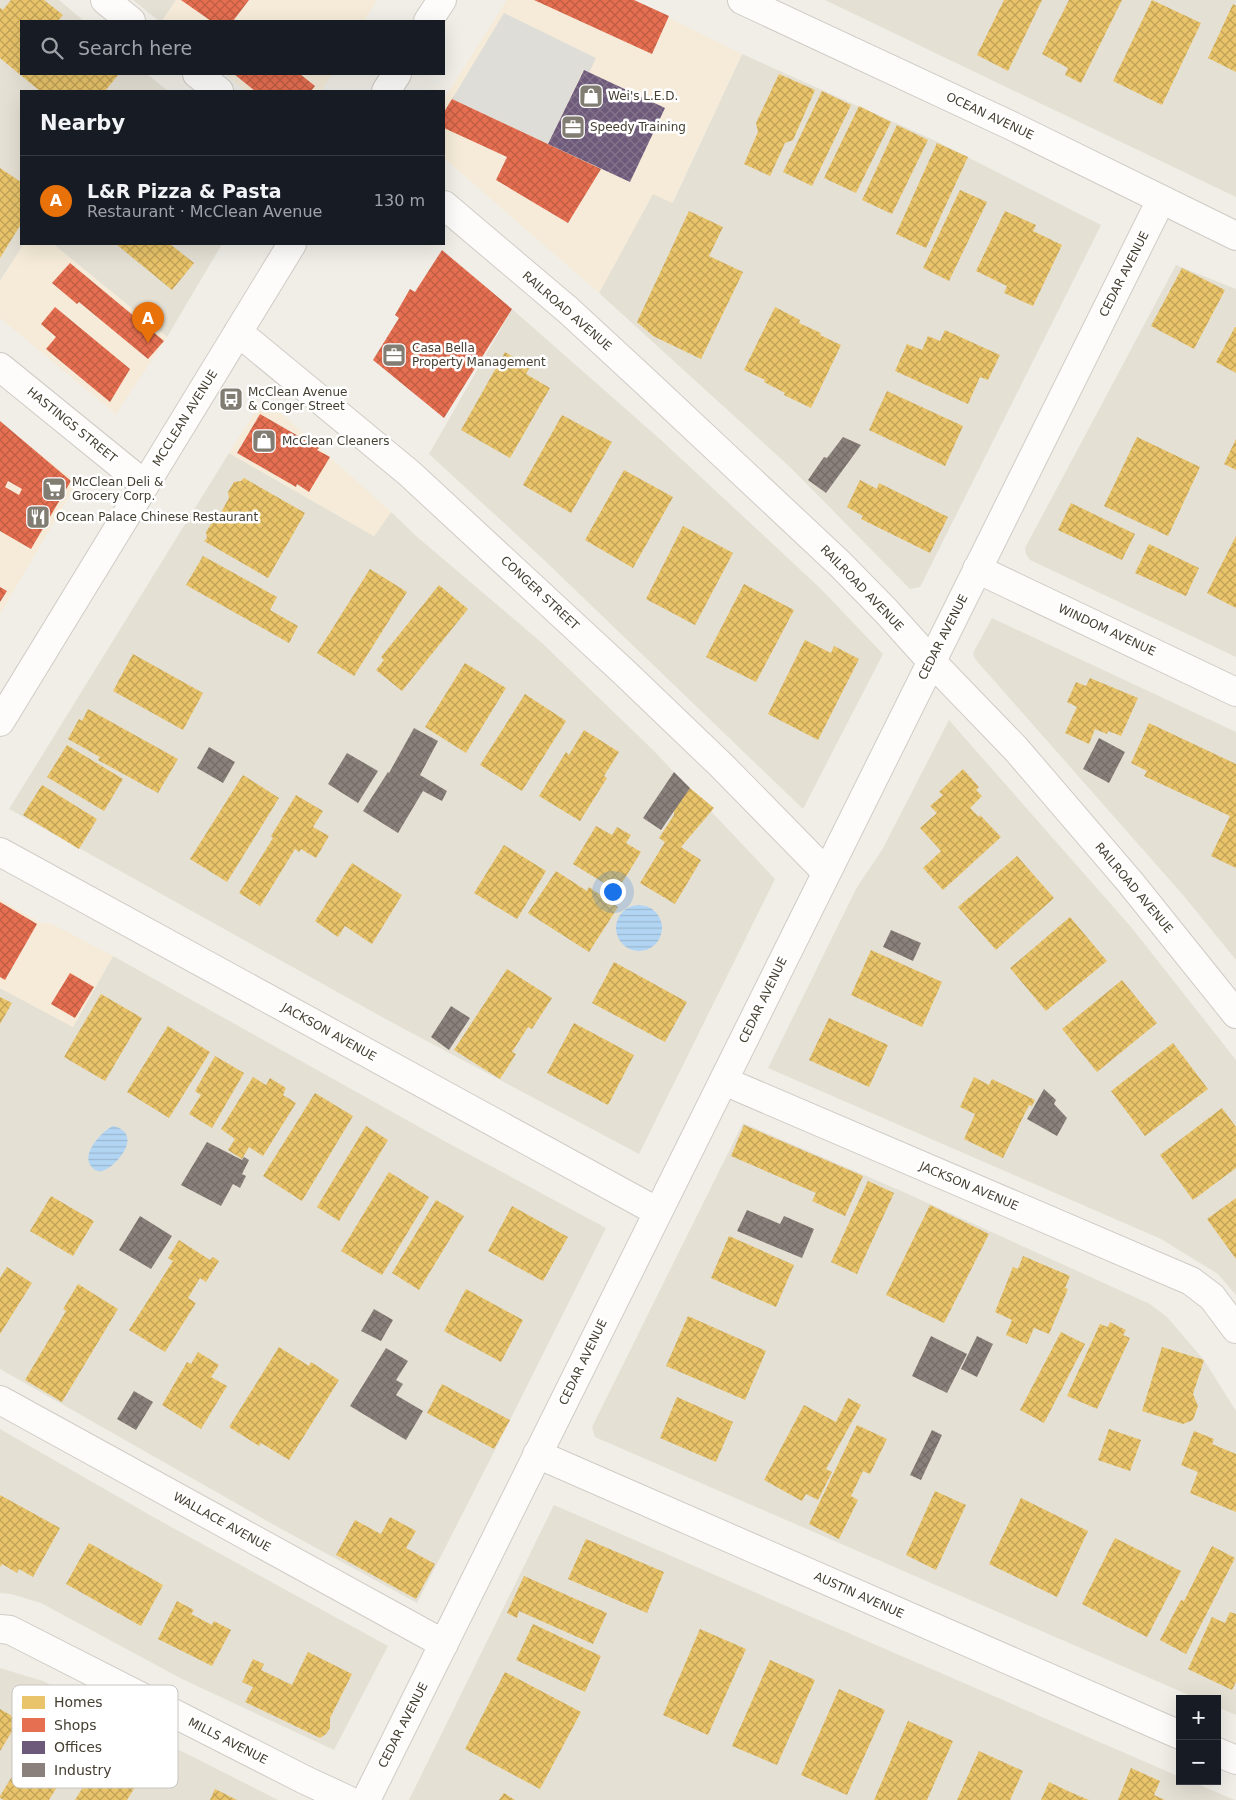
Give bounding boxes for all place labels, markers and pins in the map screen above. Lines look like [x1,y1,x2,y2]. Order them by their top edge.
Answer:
shop icon: Wei's L.E.D. [578,83,604,109]
place label: Wei's L.E.D. [608,89,678,103]
office icon: Speedy Training [560,114,586,140]
place label: Speedy Training [590,120,686,134]
pin: A [132,302,164,343]
place label: Casa Bella Property Management [412,341,546,369]
office icon: Casa Bella Property Management [381,342,407,368]
place label: McClean Avenue & Conger Street [248,385,347,413]
bus stop icon: McClean Avenue & Conger Street [218,386,244,412]
shop icon: McClean Cleaners [251,428,277,454]
place label: McClean Cleaners [282,434,389,448]
place label: McClean Deli & Grocery Corp. [72,475,163,503]
supermarket icon: McClean Deli & Grocery Corp. [41,476,67,502]
restaurant icon: Ocean Palace Chinese Restaurant [25,504,51,530]
place label: Ocean Palace Chinese Restaurant [56,510,258,524]

